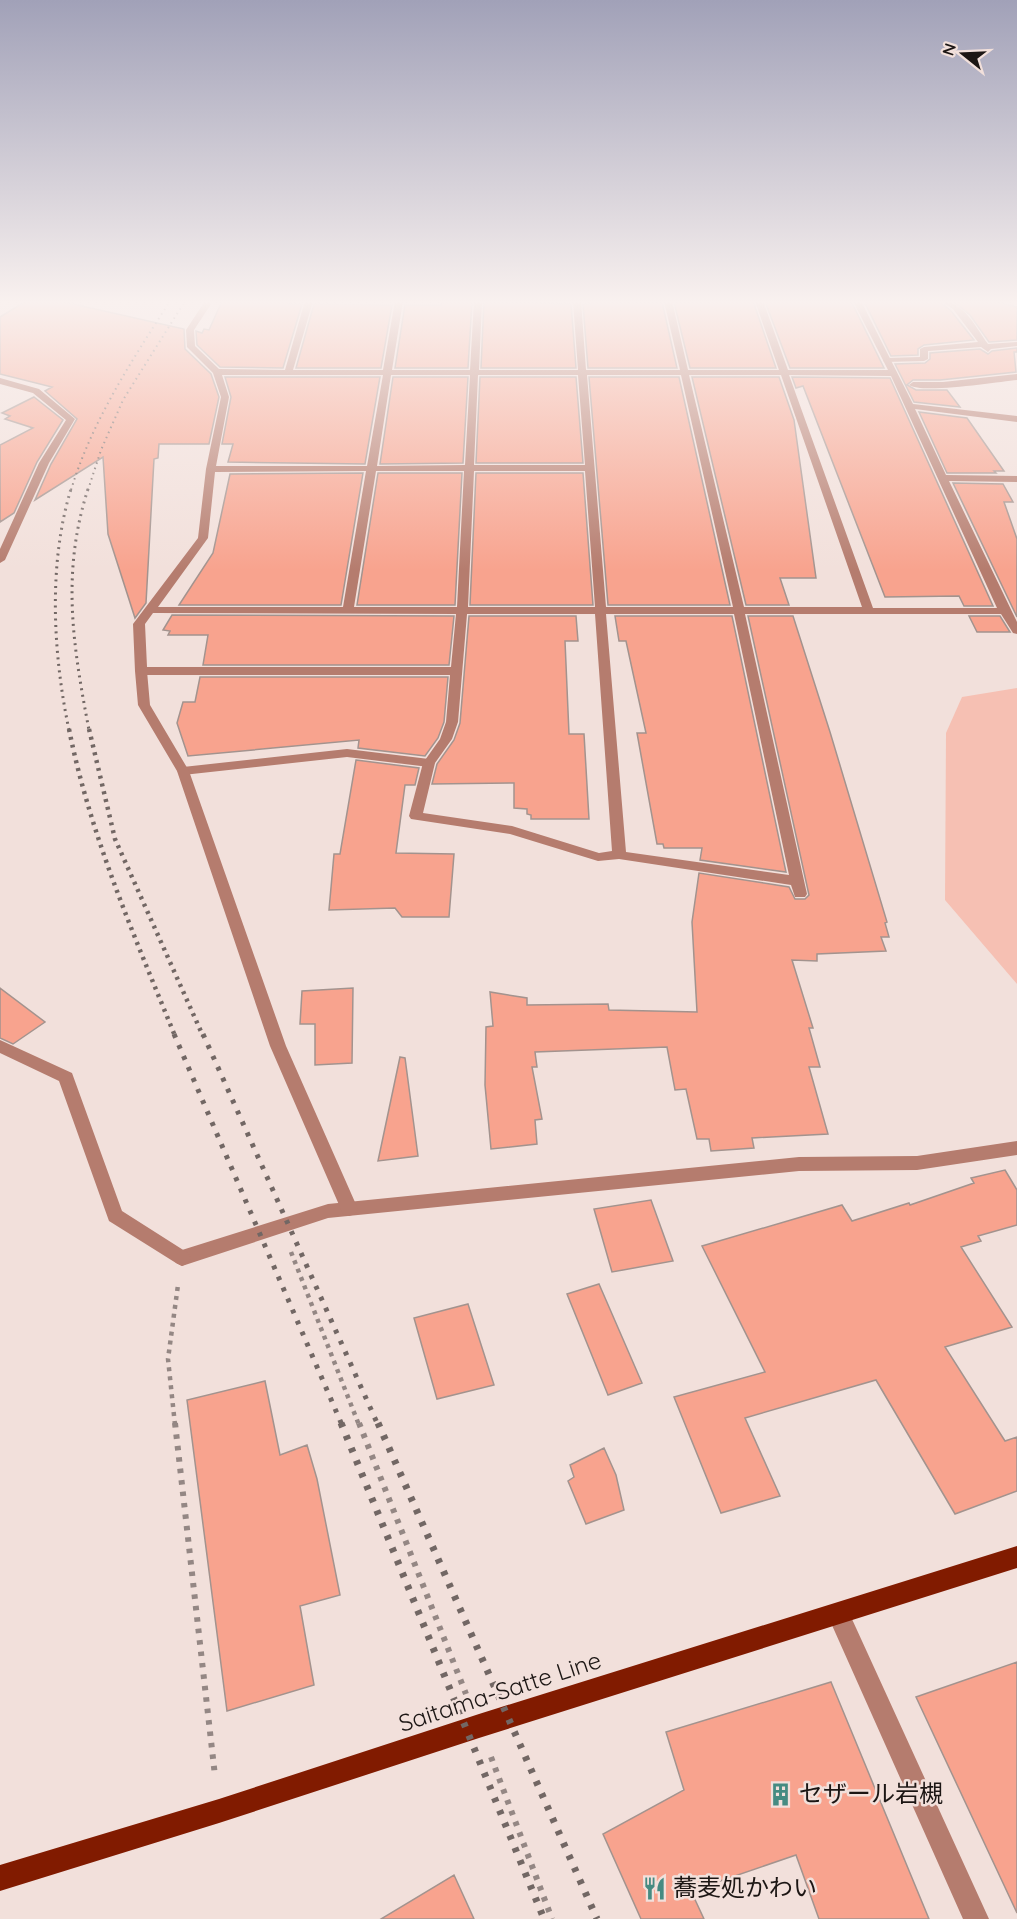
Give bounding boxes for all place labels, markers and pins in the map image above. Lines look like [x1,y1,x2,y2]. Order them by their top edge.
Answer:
place label: セザール岩槻 [799,1778,943,1808]
building icon: セザール岩槻 [768,1781,794,1807]
place label: 蕎麦処かわい [673,1872,817,1902]
restaurant icon: 蕎麦処かわい [642,1875,668,1901]

